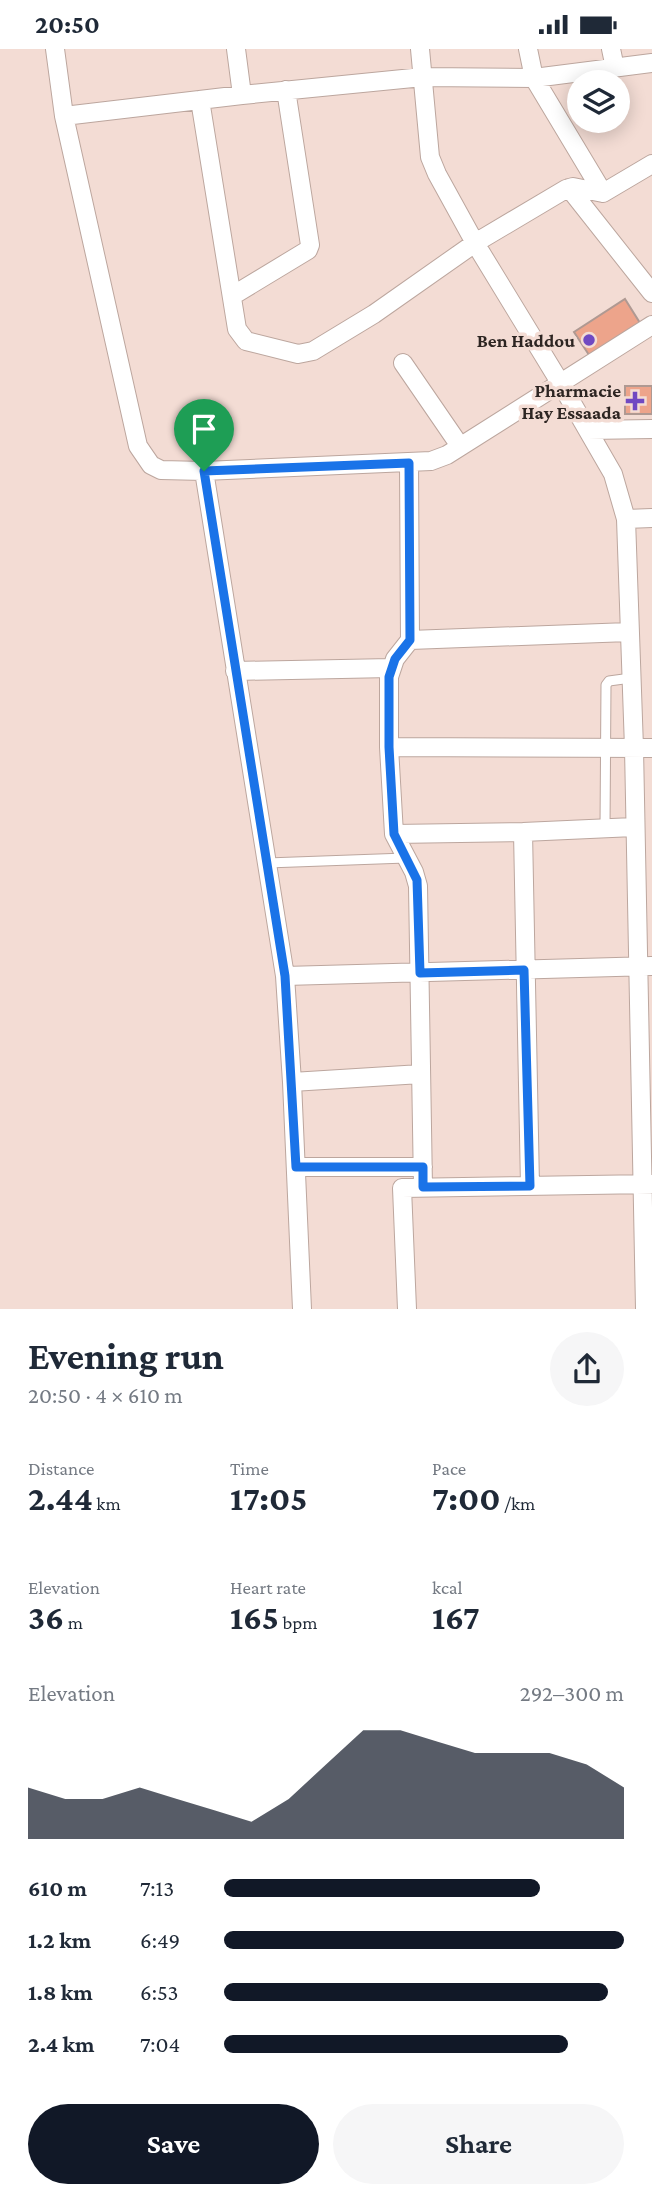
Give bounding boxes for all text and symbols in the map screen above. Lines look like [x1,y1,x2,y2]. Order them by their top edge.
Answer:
text: 20:50 [35,10,100,39]
map controls [567,70,630,133]
button: layers [567,70,630,133]
place label: Ben Haddou [477,330,575,351]
marker: Ben Haddou [581,332,597,348]
place label: Pharmacie Hay Essaada [521,380,622,423]
marker: Pharmacie Hay Essaada [627,393,643,409]
pin [174,399,234,471]
icon: arrive [185,410,223,448]
button: share [550,1332,624,1406]
text: Evening run [28,1335,224,1377]
text: 20:50 · 4 × 610 m [28,1382,183,1408]
text: Distance [28,1458,94,1479]
text: Time [230,1458,269,1479]
text: Pace [432,1458,466,1479]
text: 2.44 [28,1479,93,1518]
text: 17:05 [230,1479,308,1518]
text: 7:00 [432,1479,501,1518]
text: km [93,1493,121,1514]
text: /km [501,1493,535,1514]
text: Elevation [28,1577,100,1598]
text: Heart rate [230,1577,306,1598]
text: kcal [432,1577,463,1598]
text: 36 [28,1598,64,1637]
text: 165 [230,1598,279,1637]
text: 167 [432,1598,480,1637]
text: m [64,1612,83,1633]
text: bpm [279,1612,317,1633]
text: Elevation [28,1680,115,1706]
text: 292–300 m [520,1680,624,1706]
text: 610 m [28,1875,87,1901]
text: 7:13 [140,1875,174,1901]
text: 1.2 km [28,1927,91,1953]
text: 6:49 [140,1927,180,1953]
text: 1.8 km [28,1979,93,2005]
text: 6:53 [140,1979,178,2005]
text: 2.4 km [28,2031,95,2057]
text: 7:04 [140,2031,180,2057]
button: Save [28,2104,319,2184]
button: Share [333,2104,624,2184]

